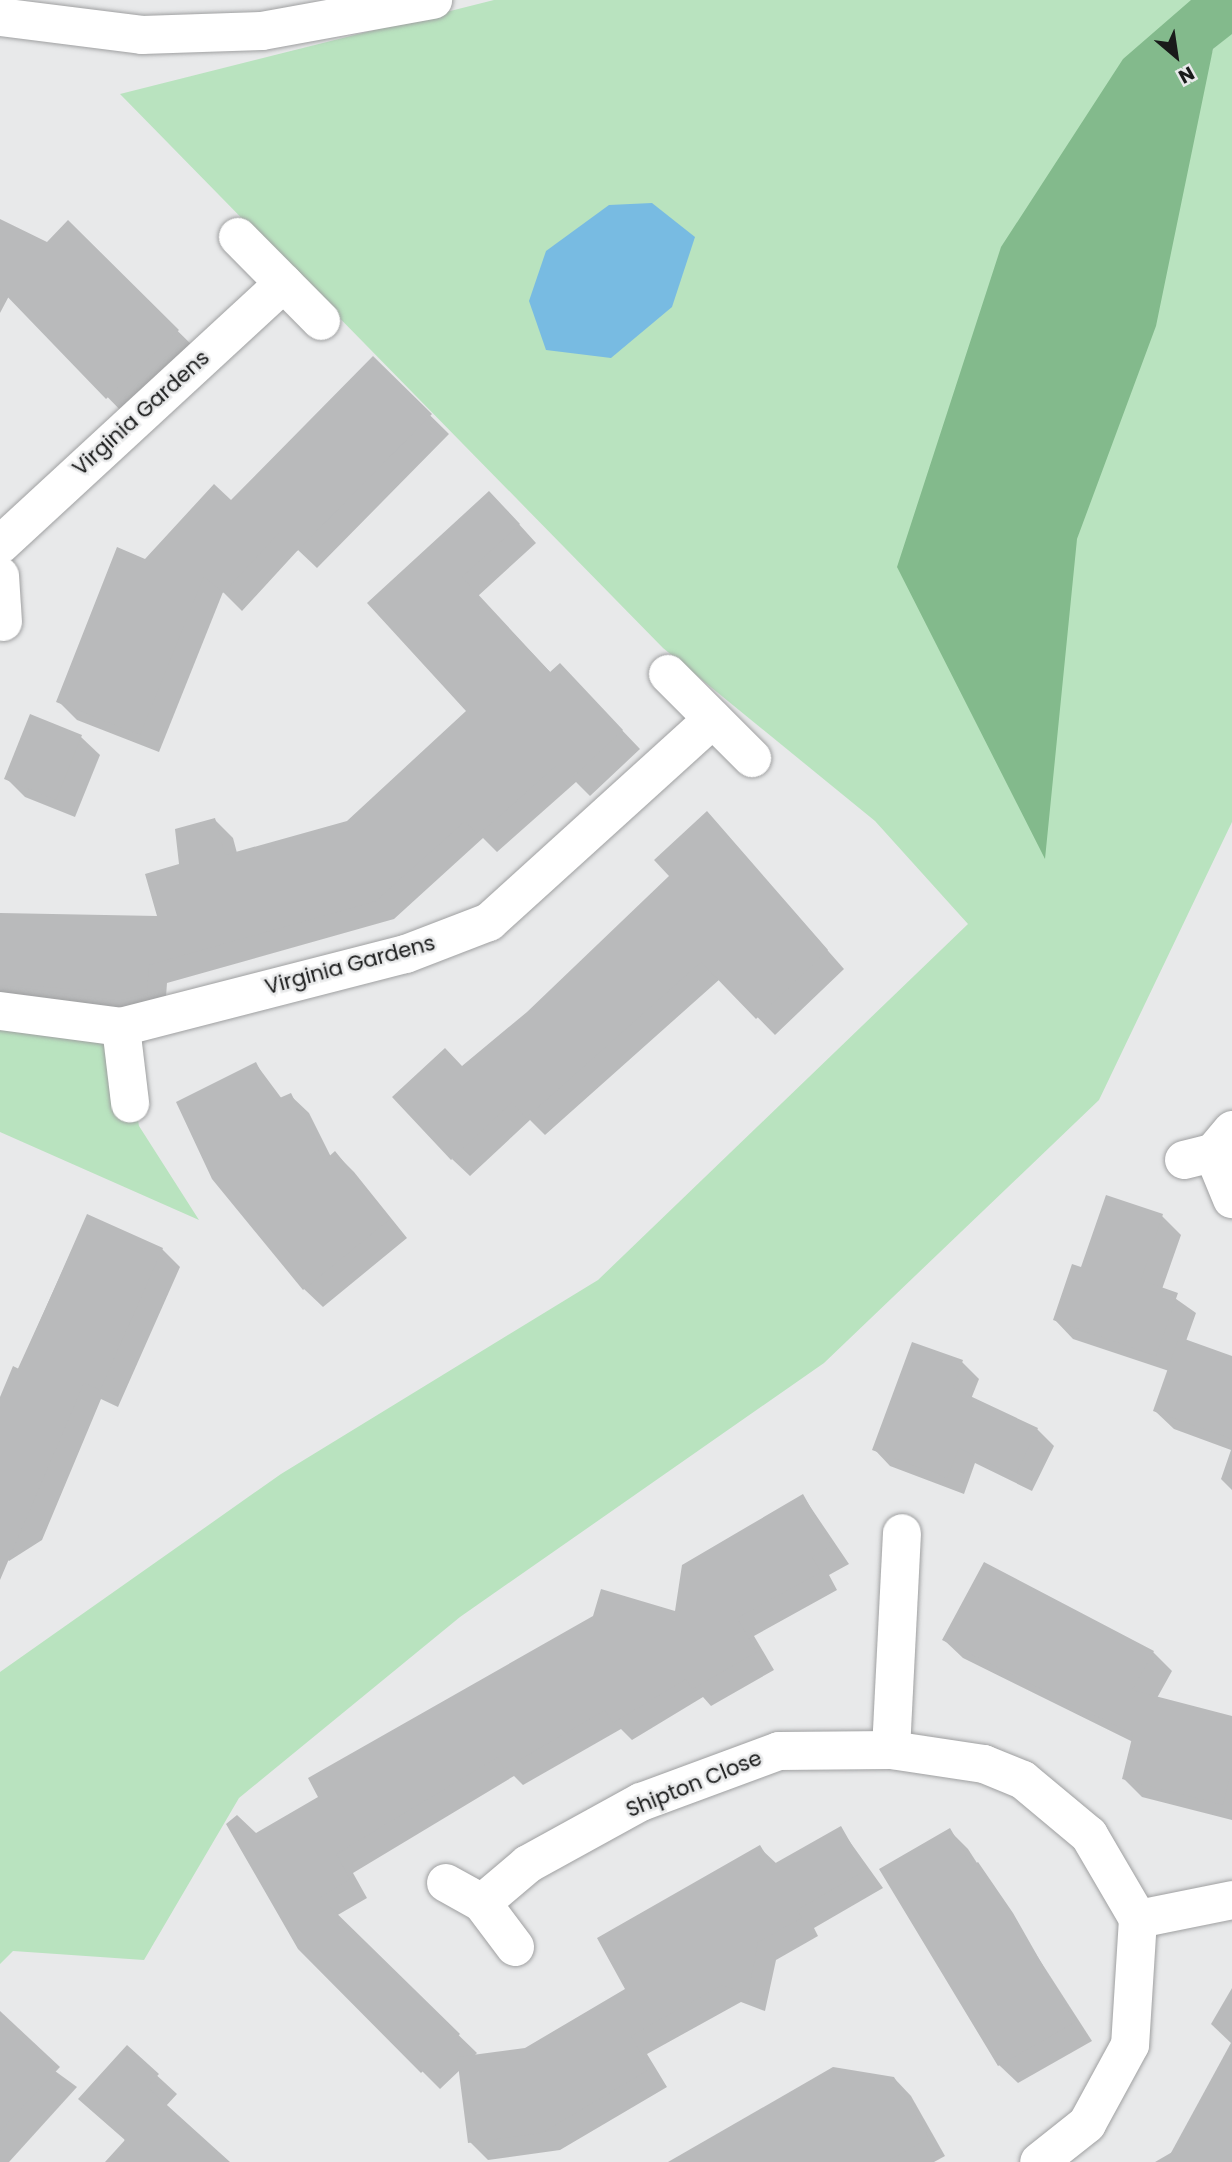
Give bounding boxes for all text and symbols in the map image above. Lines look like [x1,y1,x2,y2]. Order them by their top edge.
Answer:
north arrow [1141,21,1211,91]
text: N [1174,60,1199,90]
street label: Virginia Gardens [68,345,214,481]
street label: Virginia Gardens [262,930,438,1000]
street label: Shipton Close [622,1745,766,1823]

